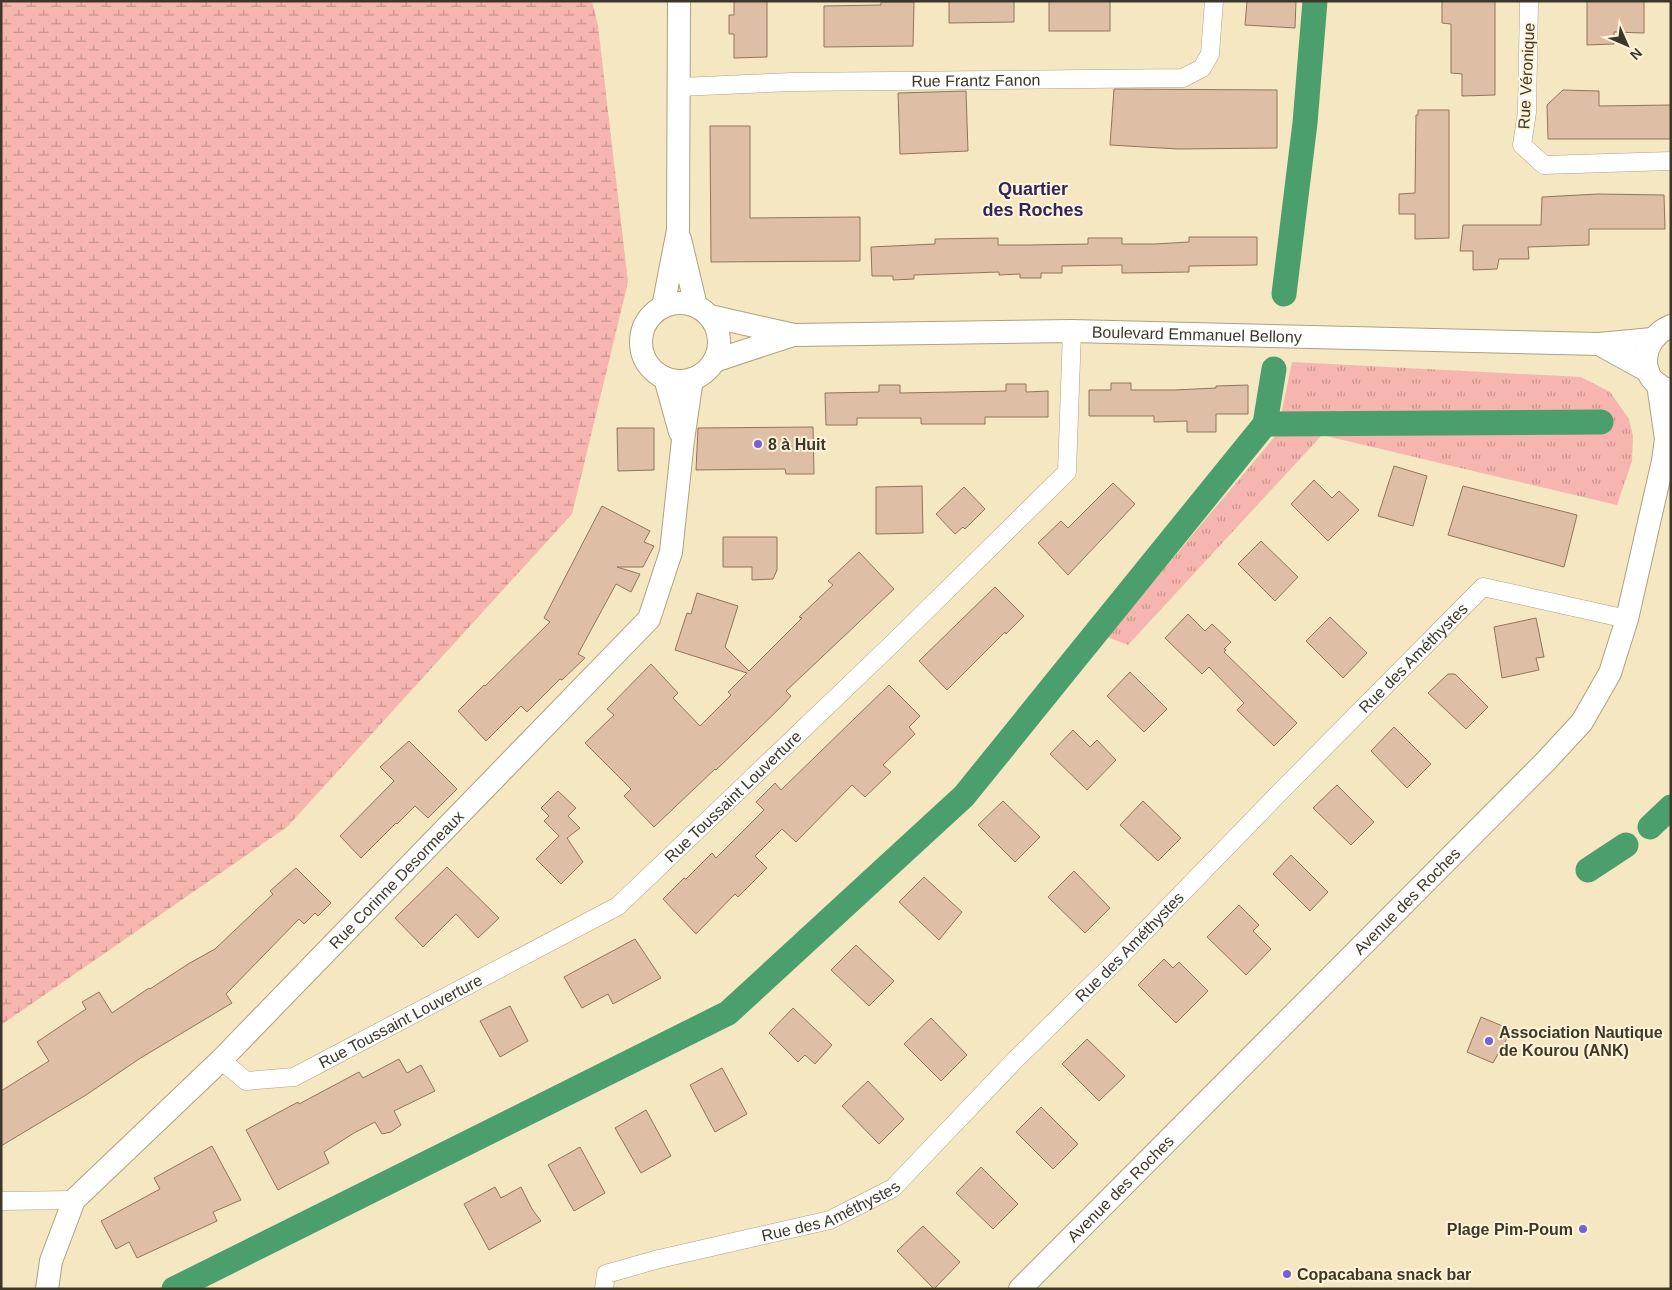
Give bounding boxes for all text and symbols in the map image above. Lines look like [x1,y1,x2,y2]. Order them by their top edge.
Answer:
north arrow [1602,20,1652,70]
street label: Rue Véronique [1515,22,1538,130]
text: N [1627,45,1645,63]
street label: Rue Frantz Fanon [911,71,1040,90]
district label: Quartier des Roches [982,179,1084,220]
street label: Boulevard Emmanuel Bellony [1092,323,1302,346]
place label: 8 à Huit [768,436,826,453]
marker: 8 à Huit [752,438,764,450]
street label: Rue des Améthystes [1356,600,1471,716]
street label: Rue Toussaint Louverture [661,727,805,866]
street label: Rue Corinne Desormeaux [326,808,467,952]
street label: Avenue des Roches [1351,844,1464,958]
street label: Rue des Améthystes [1072,889,1187,1005]
street label: Rue Toussaint Louverture [316,971,485,1071]
place label: Association Nautique de Kourou (ANK) [1499,1024,1663,1059]
marker: Association Nautique de Kourou (ANK) [1483,1035,1495,1047]
street label: Avenue des Roches [1064,1132,1177,1245]
street label: Rue des Améthystes [760,1178,904,1244]
place label: Plage Pim-Poum [1447,1221,1573,1238]
marker: Plage Pim-Poum [1577,1223,1589,1235]
place label: Copacabana snack bar [1297,1266,1471,1283]
marker: Copacabana snack bar [1281,1268,1293,1280]

